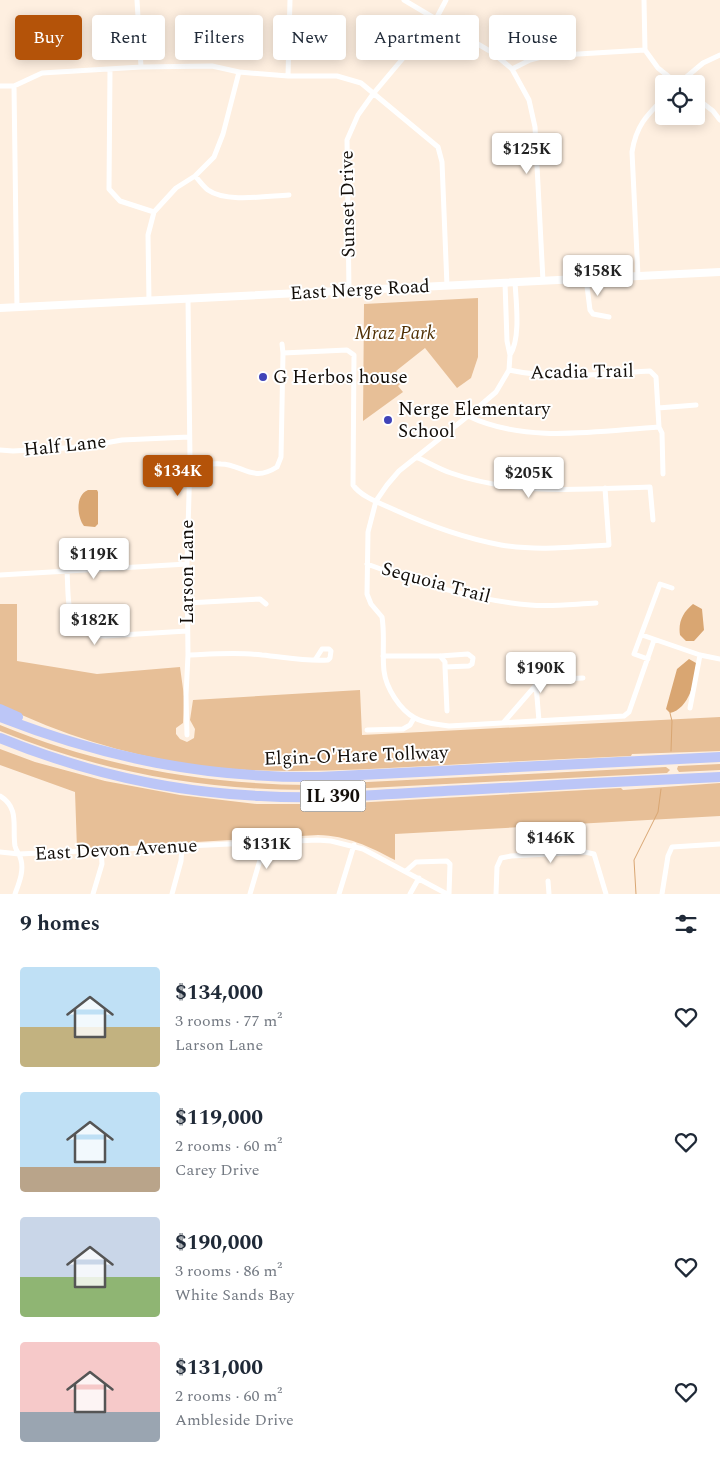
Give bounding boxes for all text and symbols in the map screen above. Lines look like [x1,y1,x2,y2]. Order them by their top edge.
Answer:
chip: Buy [15,15,82,60]
chip: Rent [92,15,165,60]
chip: Filters [175,15,263,60]
chip: New [273,15,346,60]
chip: Apartment [356,15,479,60]
chip: House [489,15,576,60]
map controls [655,75,705,125]
button: locate [655,75,705,125]
pin: $125K [492,132,562,175]
text: $125K [503,137,551,161]
street label: Sunset Drive [333,150,363,258]
pin: $158K [563,254,633,297]
text: $158K [574,259,622,283]
street label: East Nerge Road [289,272,431,308]
park label: Mraz Park [354,319,436,348]
street label: Acadia Trail [530,357,634,387]
place label: G Herbos house [273,363,408,392]
marker: G Herbos house [257,371,269,383]
place label: Nerge Elementary School [398,395,551,446]
marker: Nerge Elementary School [382,414,394,426]
street label: Half Lane [22,427,108,465]
pin: $134K [143,454,213,497]
pin: $205K [494,456,564,499]
text: $134K [154,459,202,483]
text: $205K [505,461,553,485]
street label: Larson Lane [173,520,202,624]
pin: $119K [59,538,129,580]
text: $119K [70,542,118,566]
street label: Sequoia Trail [378,555,494,611]
pin: $182K [60,604,130,646]
text: $182K [71,608,119,632]
pin: $190K [506,652,576,694]
text: $190K [517,656,565,680]
street label: Elgin-O'Hare Tollway [263,738,450,774]
road number: IL 390 [300,780,366,811]
pin: $146K [516,822,586,864]
text: $146K [527,826,575,850]
pin: $131K [232,828,302,870]
street label: East Devon Avenue [34,831,198,869]
text: $131K [243,832,291,856]
text: 9 homes [20,908,100,940]
icon: filters [672,910,700,938]
text: $134,000 [175,977,263,1009]
icon: home [60,987,120,1047]
icon: heart [672,1003,700,1031]
text: 3 rooms · 77 m² [175,1009,282,1033]
text: Larson Lane [175,1033,263,1057]
text: $119,000 [175,1102,263,1134]
icon: home [60,1112,120,1172]
icon: heart [672,1128,700,1156]
text: 2 rooms · 60 m² [175,1134,282,1158]
text: Carey Drive [175,1158,259,1182]
text: $190,000 [175,1227,263,1259]
icon: home [60,1237,120,1297]
icon: heart [672,1253,700,1281]
text: 3 rooms · 86 m² [175,1259,282,1283]
text: White Sands Bay [175,1283,294,1307]
text: $131,000 [175,1352,263,1384]
icon: home [60,1362,120,1422]
icon: heart [672,1378,700,1406]
text: 2 rooms · 60 m² [175,1384,282,1408]
text: Ambleside Drive [175,1408,294,1432]

